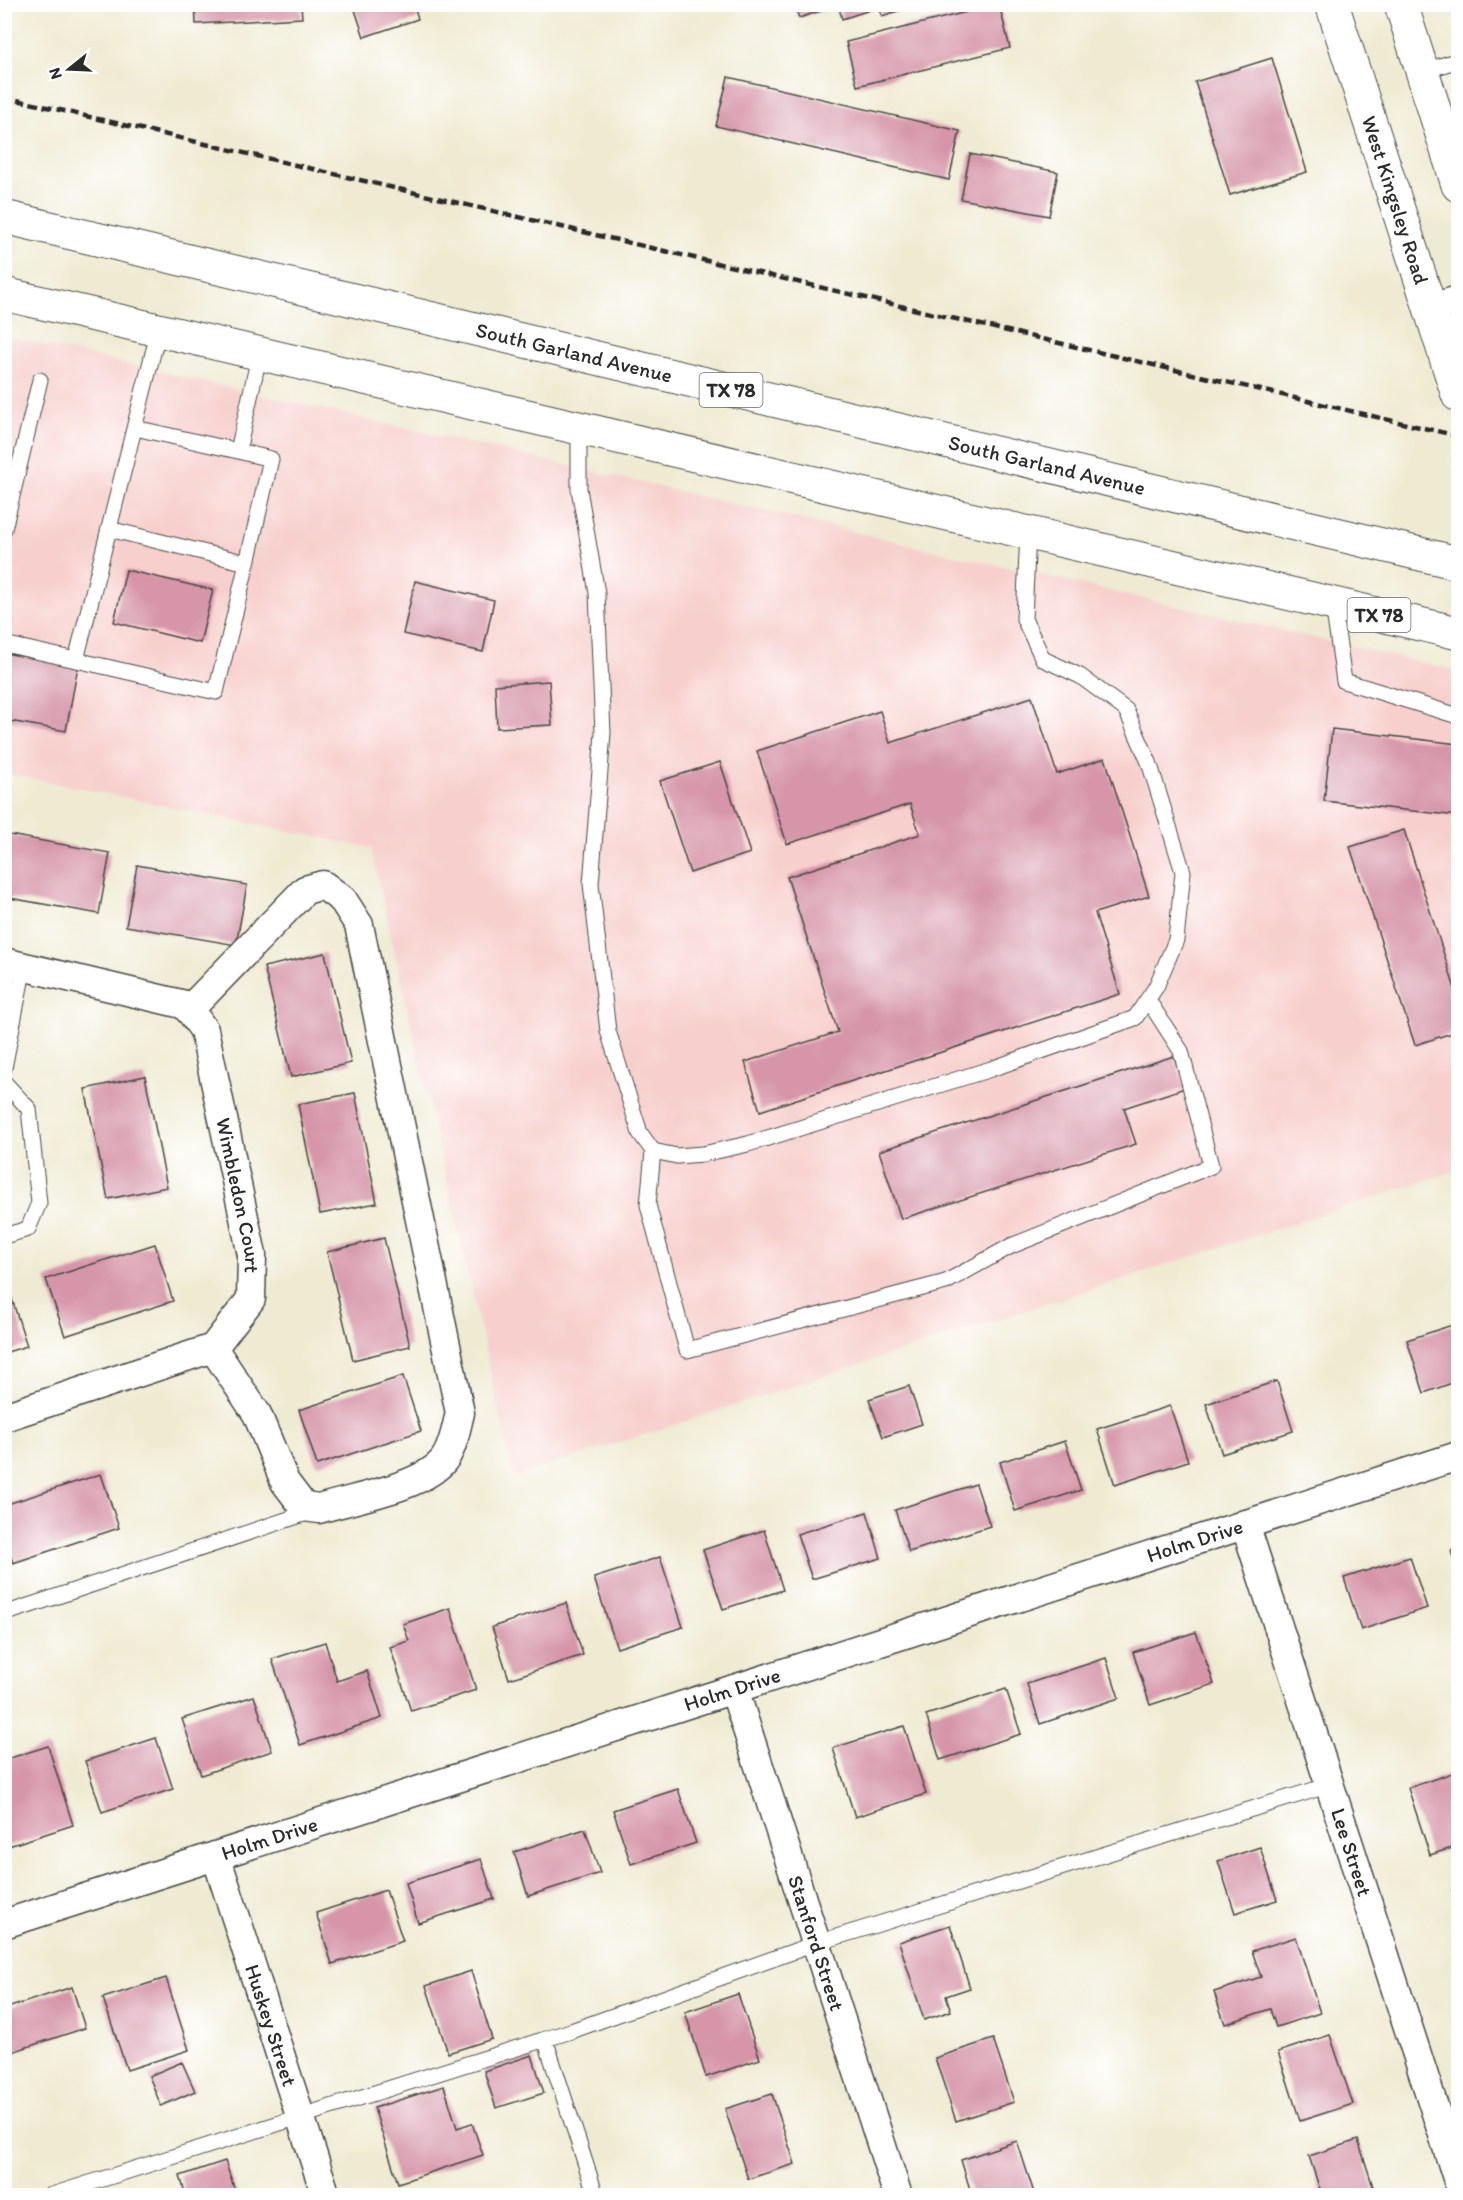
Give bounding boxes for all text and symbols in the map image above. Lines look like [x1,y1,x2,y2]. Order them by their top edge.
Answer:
north arrow [39,39,99,99]
text: N [45,65,66,82]
street label: West Kingsley Road [1357,113,1434,287]
street label: South Garland Avenue [473,317,675,388]
road number: TX 78 [700,373,762,407]
street label: South Garland Avenue [946,429,1148,500]
road number: TX 78 [1348,598,1410,632]
street label: Wimbledon Court [211,1115,265,1274]
street label: Holm Drive [1143,1513,1246,1567]
street label: Holm Drive [681,1662,783,1716]
street label: Lee Street [1326,1805,1378,1899]
street label: Holm Drive [218,1811,321,1865]
street label: Stanford Street [783,1872,850,2014]
street label: Huskey Street [240,1961,303,2089]

